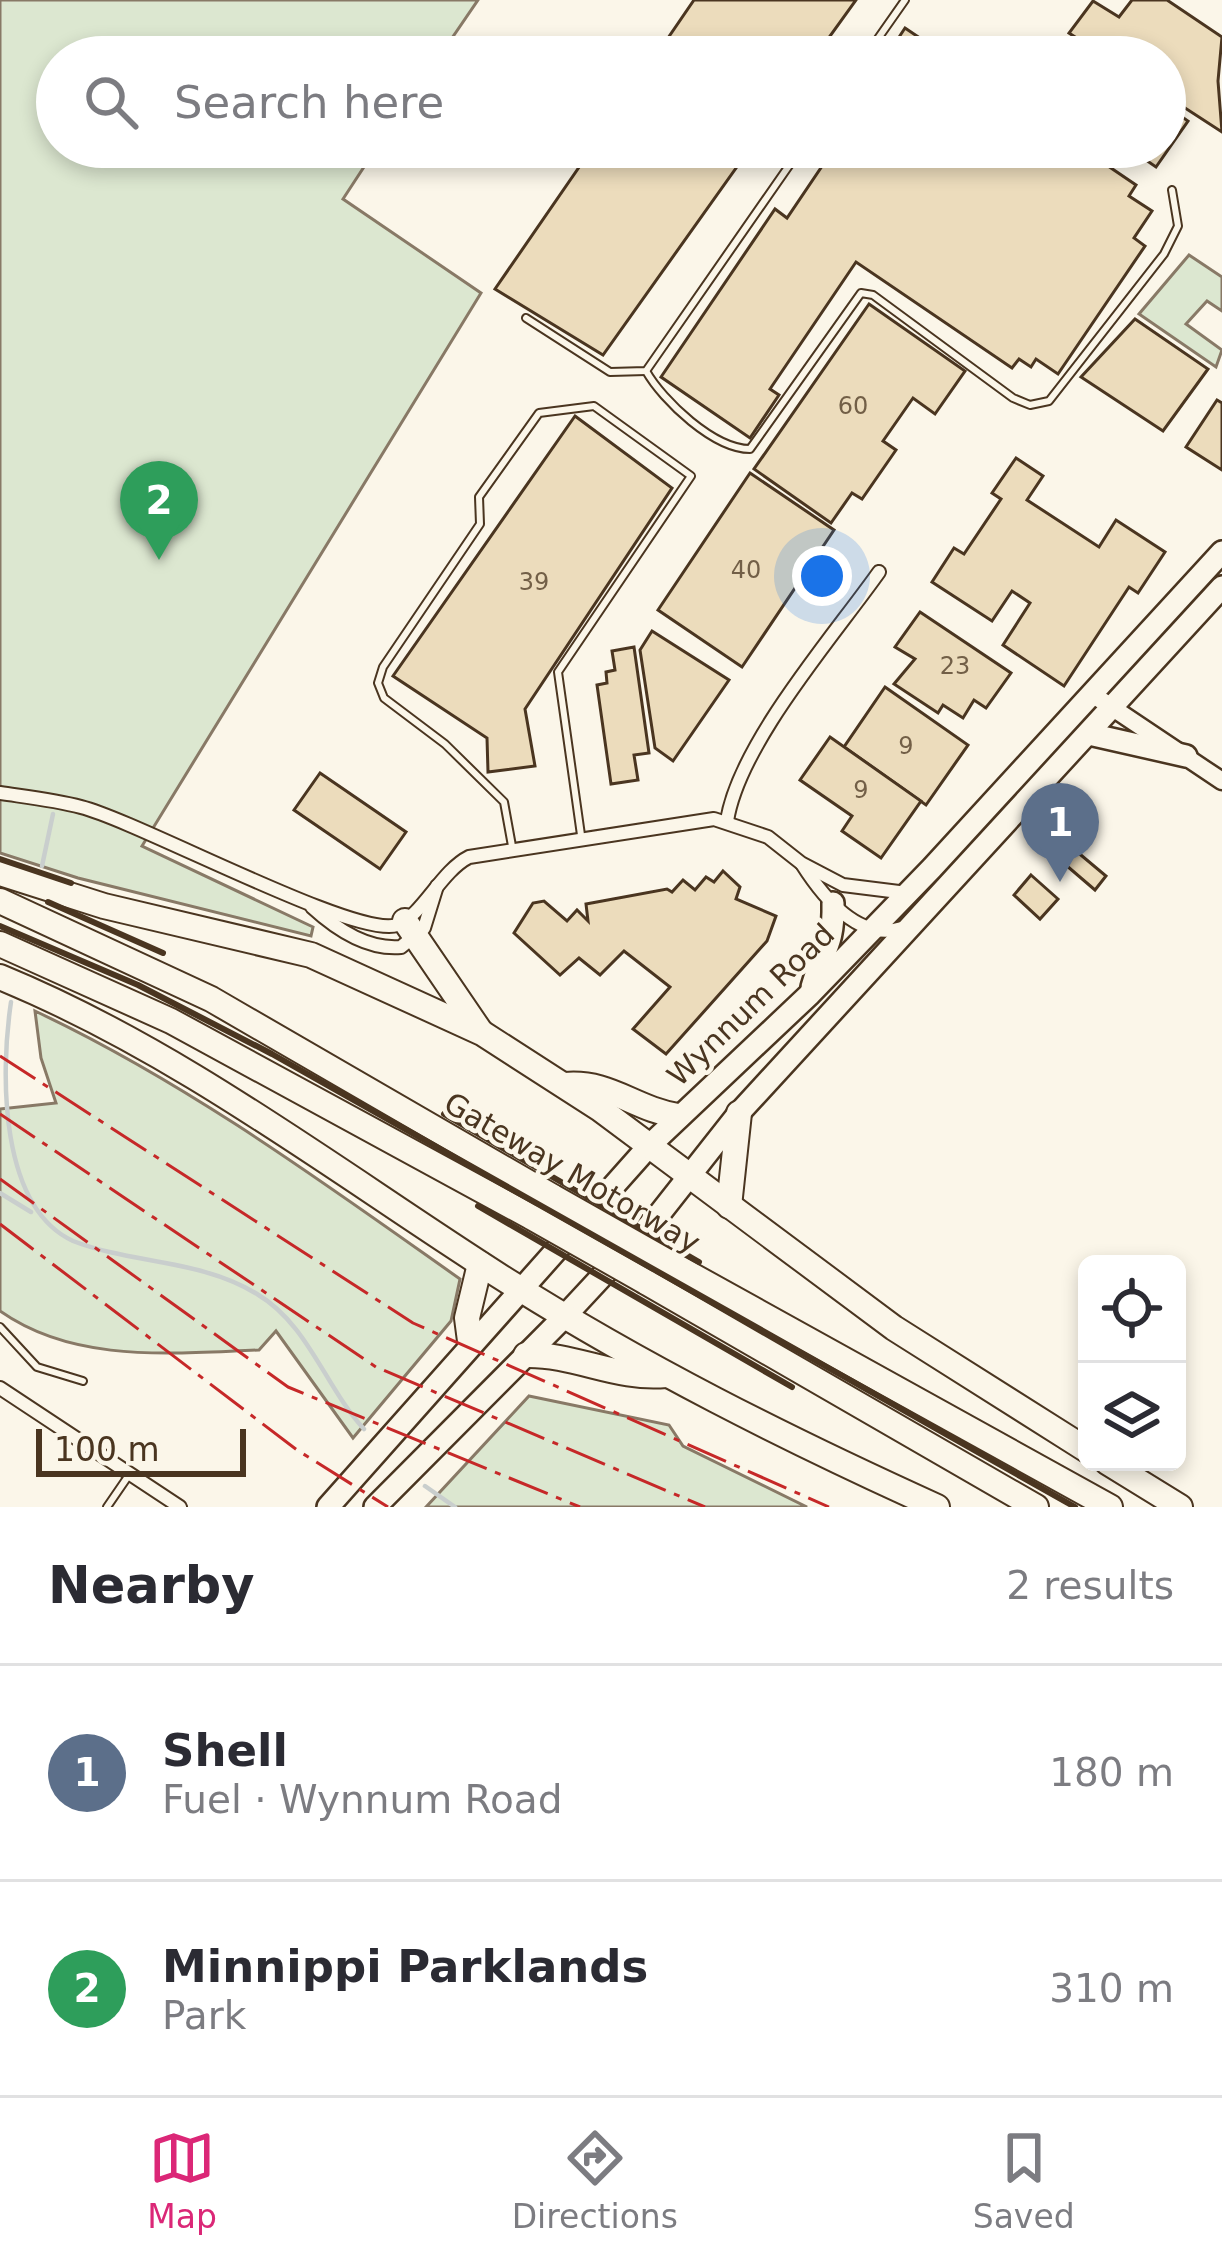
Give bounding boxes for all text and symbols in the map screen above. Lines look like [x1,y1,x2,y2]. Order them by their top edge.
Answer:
search box [36,36,1186,168]
icon: search [78,69,144,135]
text: Search here [174,76,444,129]
house number: 60 [838,392,868,420]
pin: 2 [120,461,198,560]
your location [792,546,852,606]
house number: 40 [731,556,761,584]
house number: 39 [519,568,549,596]
house number: 23 [940,652,970,680]
house number: 9 [898,732,914,760]
house number: 9 [853,776,869,804]
pin: 1 [1021,783,1099,882]
street label: Wynnum Road [660,916,841,1093]
street label: Gateway Motorway [438,1085,706,1260]
map controls [1078,1255,1186,1471]
button: locate [1078,1255,1186,1363]
button: layers [1078,1363,1186,1471]
scale bar [36,1423,246,1476]
text: 100 m [54,1430,160,1469]
text: Nearby [48,1556,255,1615]
text: 2 results [1006,1563,1174,1608]
text: Shell [162,1724,288,1777]
text: 1 [73,1750,101,1795]
text: 180 m [1049,1750,1174,1795]
text: Fuel · Wynnum Road [162,1777,562,1822]
text: Minnippi Parklands [162,1940,648,1993]
text: 2 [73,1966,101,2011]
text: 310 m [1049,1966,1174,2011]
text: Park [162,1993,246,2038]
tab: Map [147,2125,217,2236]
tab: Directions [512,2125,678,2236]
tab: Saved [973,2125,1075,2236]

